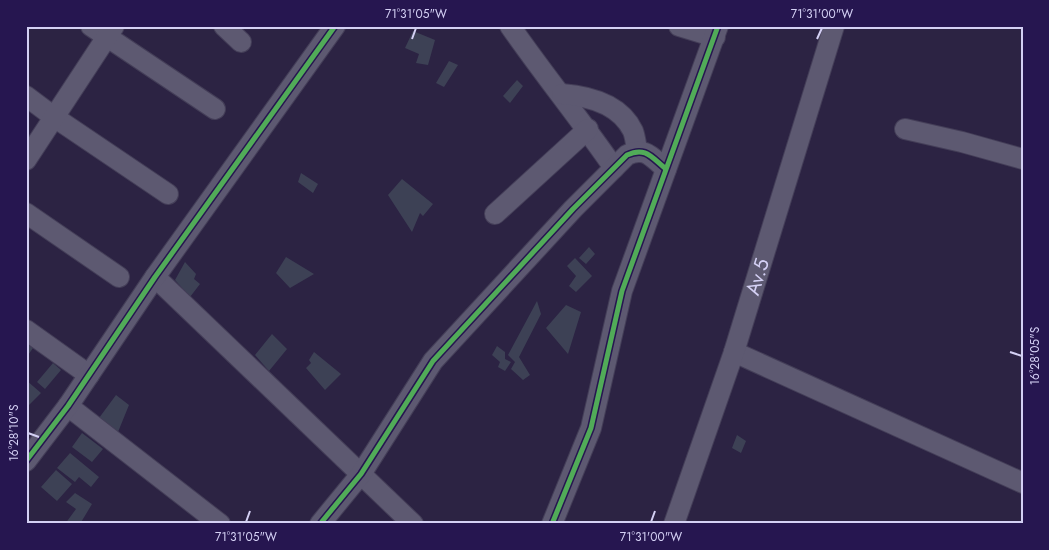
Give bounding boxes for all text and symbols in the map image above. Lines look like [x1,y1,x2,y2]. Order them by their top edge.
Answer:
text: 71°31'05"W [385,5,447,23]
text: 71°31'00"W [791,5,853,23]
street label: Av.5 [738,255,776,299]
text: 16°28'05"S [1026,326,1044,385]
text: 16°28'10"S [5,404,23,462]
text: 71°31'05"W [215,528,277,546]
text: 71°31'00"W [620,528,682,546]

